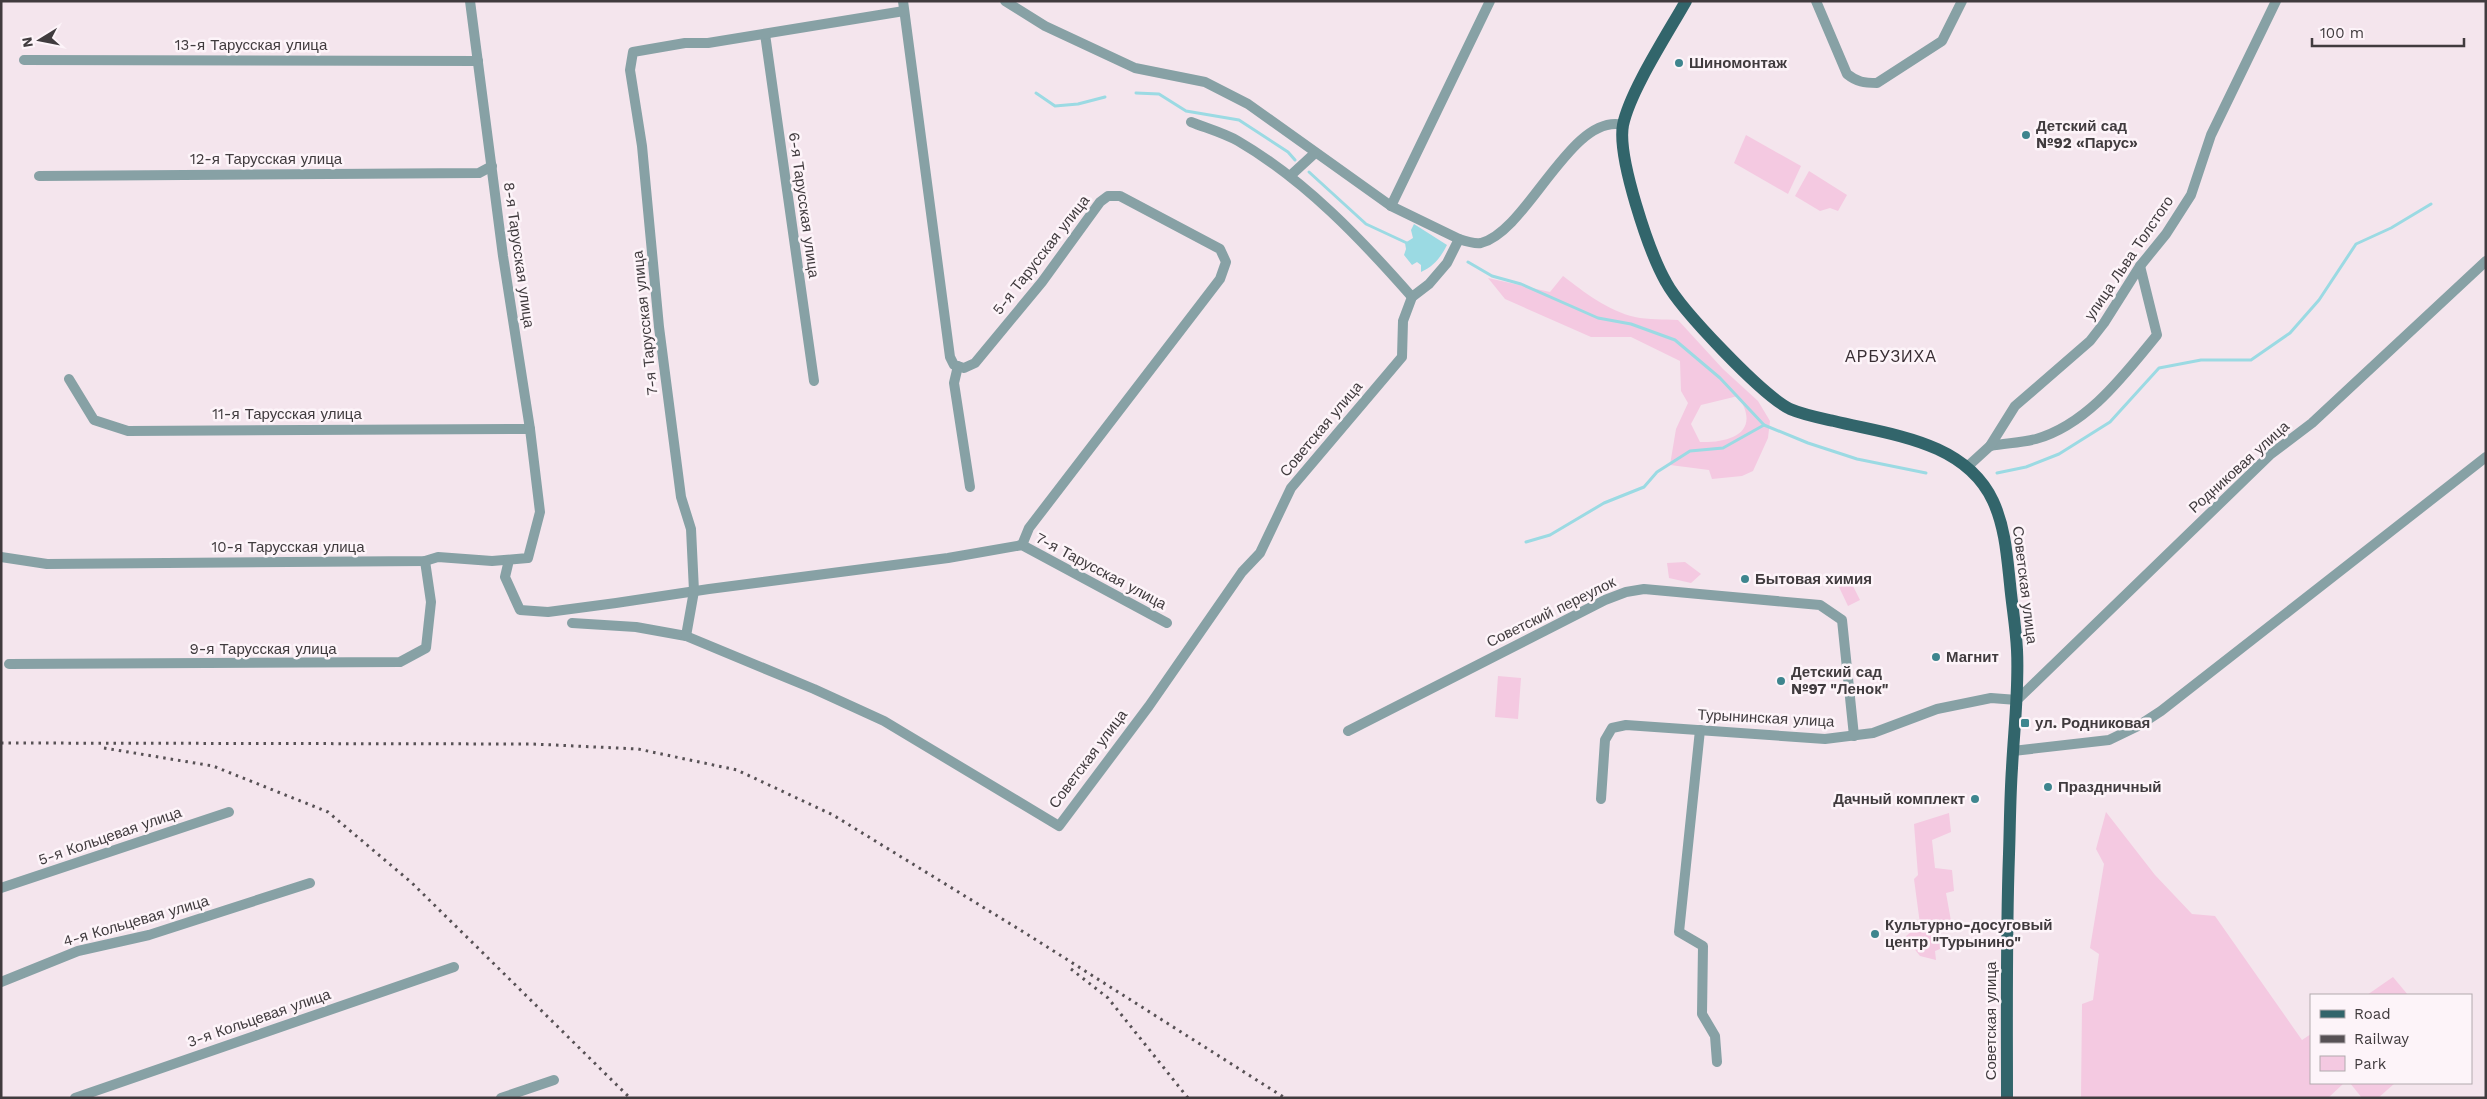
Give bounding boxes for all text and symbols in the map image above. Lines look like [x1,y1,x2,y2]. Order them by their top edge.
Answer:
north arrow [15,15,65,65]
scale bar [2312,15,2464,47]
text: 100 m [2320,24,2364,42]
text: N [18,36,36,49]
street label: 13-я Тарусская улица [175,36,328,54]
place label: Шиномонтаж [1689,54,1787,72]
marker: Шиномонтаж [1673,57,1685,69]
place label: Детский сад №92 «Парус» [2036,117,2138,152]
marker: Детский сад №92 «Парус» [2020,129,2032,141]
street label: 6-я Тарусская улица [785,131,823,280]
street label: 12-я Тарусская улица [190,150,343,168]
street label: 8-я Тарусская улица [500,181,538,330]
street label: 5-я Тарусская улица [989,191,1094,318]
street label: улица Льва Толстого [2081,192,2177,324]
street label: 7-я Тарусская улица [628,249,662,396]
district label: АРБУЗИХА [1845,347,1937,366]
street label: Советская улица [1276,377,1366,480]
street label: 11-я Тарусская улица [212,405,362,423]
street label: Родниковая улица [2185,417,2293,517]
street label: Советская улица [2009,525,2041,646]
street label: 7-я Тарусская улица [1033,529,1170,613]
street label: 10-я Тарусская улица [211,538,365,556]
place label: Бытовая химия [1755,570,1872,588]
street label: Советский переулок [1483,573,1619,651]
marker: Бытовая химия [1739,573,1751,585]
street label: 9-я Тарусская улица [189,640,337,658]
place label: Магнит [1946,648,1999,666]
marker: Магнит [1930,651,1942,663]
place label: Детский сад №97 "Ленок" [1791,663,1889,698]
marker: Детский сад №97 "Ленок" [1775,675,1787,687]
street label: Турынинская улица [1697,705,1835,731]
street label: Советская улица [1045,706,1131,812]
place label: ул. Родниковая [2035,714,2150,732]
marker: ул. Родниковая [2019,717,2031,729]
place label: Праздничный [2058,778,2162,796]
marker: Праздничный [2042,781,2054,793]
place label: Дачный комплект [1833,790,1965,808]
marker: Дачный комплект [1969,793,1981,805]
street label: 5-я Кольцевая улица [36,803,185,869]
street label: 4-я Кольцевая улица [61,891,212,950]
place label: Культурно-досуговый центр "Турынино" [1885,916,2053,951]
marker: Культурно-досуговый центр "Турынино" [1869,928,1881,940]
street label: Советская улица [1982,961,2000,1080]
street label: 3-я Кольцевая улица [185,985,334,1051]
legend [2310,994,2472,1084]
text: Road [2354,1005,2391,1023]
text: Railway [2354,1030,2409,1048]
text: Park [2354,1055,2387,1073]

